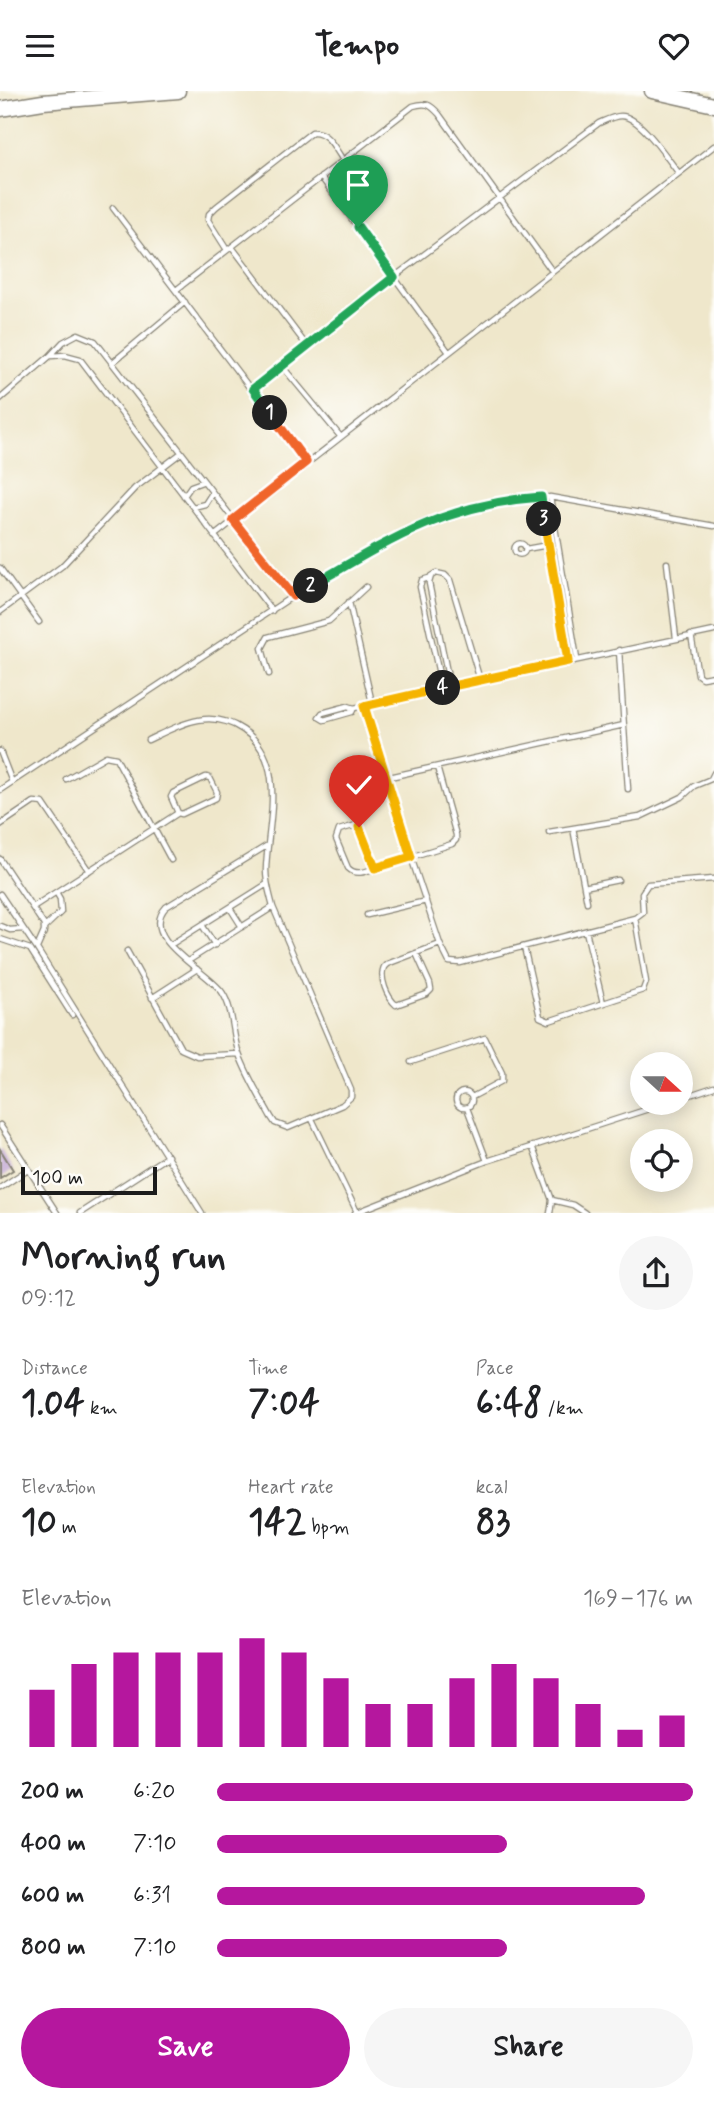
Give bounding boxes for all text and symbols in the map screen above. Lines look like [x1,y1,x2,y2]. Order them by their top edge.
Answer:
text: Tempo [315,25,399,67]
icon: menu [21,27,59,65]
icon: heart [655,27,693,65]
pin [328,155,388,227]
icon: arrive [339,166,377,204]
pin: 1 [252,395,288,431]
text: 1 [265,400,274,425]
pin: 3 [526,501,562,537]
text: 3 [539,506,548,531]
pin: 2 [294,568,328,603]
text: 2 [306,573,315,598]
pin: 4 [426,671,460,705]
text: 4 [437,675,448,700]
pin [329,755,389,827]
icon: check [340,766,378,804]
north arrow [630,1052,693,1115]
map controls [630,1052,693,1192]
button: locate [630,1129,693,1192]
scale bar [21,1164,158,1196]
text: 100 m [32,1166,83,1191]
text: Morning run [21,1233,226,1282]
button: share [619,1236,693,1310]
text: 09:12 [21,1284,76,1314]
text: Distance [21,1356,88,1381]
text: Time [248,1356,288,1381]
text: Pace [476,1356,513,1381]
text: 1.04 [21,1381,85,1427]
text: 7:04 [248,1381,320,1427]
text: 6:48 [476,1381,542,1427]
text: km [85,1396,118,1421]
text: /km [542,1396,584,1421]
text: Elevation [21,1475,96,1500]
text: Heart rate [248,1475,334,1500]
text: kcal [476,1475,508,1500]
text: 10 [21,1500,57,1546]
text: 142 [248,1500,306,1546]
text: 83 [476,1500,510,1546]
text: m [57,1515,77,1540]
text: bpm [306,1515,350,1540]
text: Elevation [21,1584,112,1614]
text: 169–176 m [583,1584,693,1614]
text: 200 m [21,1777,84,1807]
text: 6:20 [133,1777,175,1807]
text: 400 m [21,1829,86,1859]
text: 7:10 [133,1829,177,1859]
text: 600 m [21,1881,84,1911]
text: 6:31 [133,1881,171,1911]
text: 800 m [21,1933,85,1963]
text: 7:10 [133,1933,177,1963]
button: Save [21,2008,350,2088]
button: Share [364,2008,693,2088]

